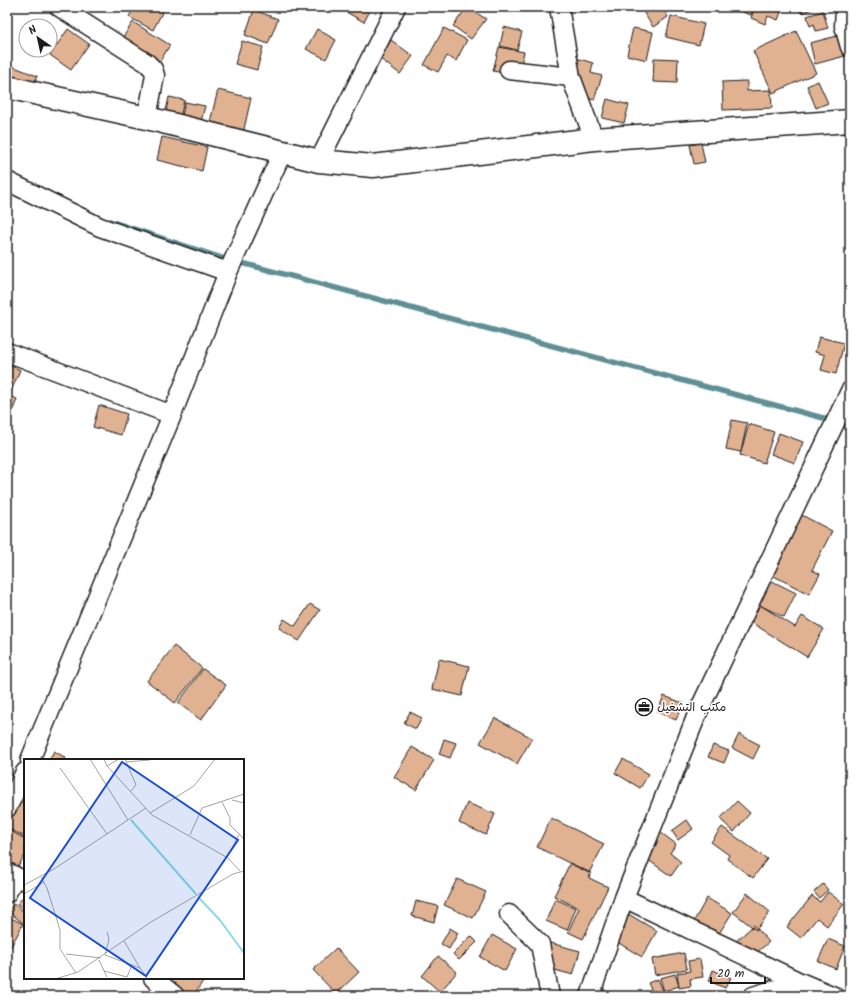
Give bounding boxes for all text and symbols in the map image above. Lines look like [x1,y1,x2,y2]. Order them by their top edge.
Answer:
north arrow [18,18,58,58]
text: N [25,21,41,40]
office icon: مكتب التشغيل [634,697,654,717]
place label: مكتب التشغيل [657,698,726,717]
inset map [24,759,244,979]
scale bar [711,959,765,985]
text: 20 m [717,964,745,983]

